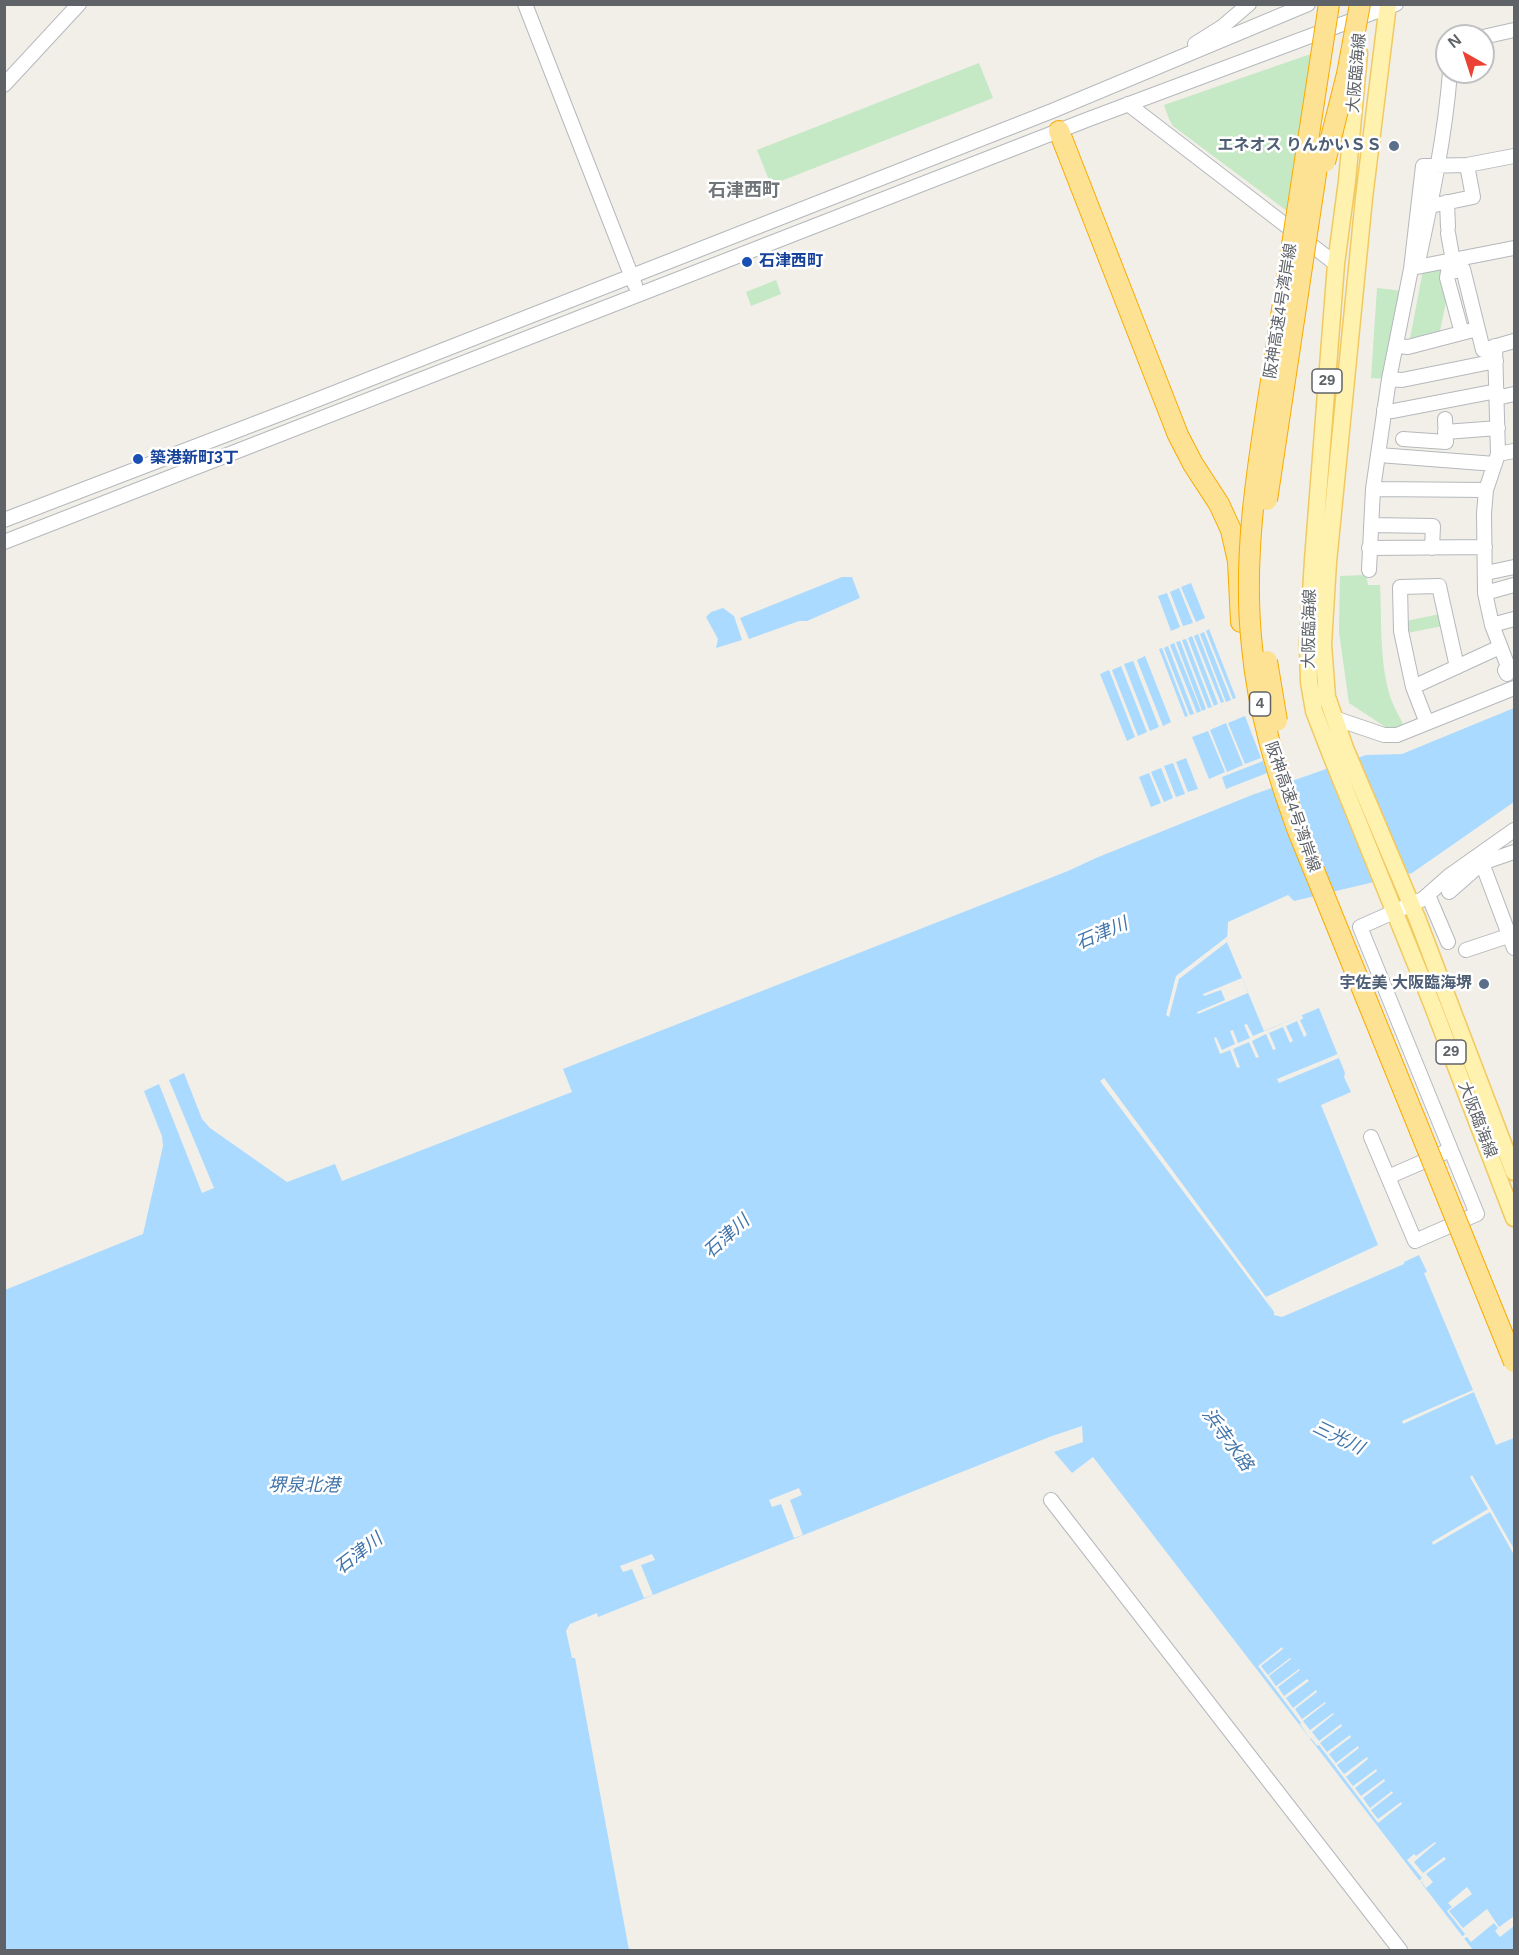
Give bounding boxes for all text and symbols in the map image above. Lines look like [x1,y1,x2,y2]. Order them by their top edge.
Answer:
north arrow [1435,24,1495,84]
text: N [1445,31,1464,51]
street label: 大阪臨海線 [1344,32,1370,114]
place label: エネオス りんかいＳＳ [1218,136,1382,156]
marker: エネオス りんかいＳＳ [1387,139,1401,153]
district label: 石津西町 [708,180,780,202]
street label: 阪神高速4号湾岸線 [1261,242,1301,380]
place label: 石津西町 [759,252,823,272]
marker: 石津西町 [740,255,754,269]
road number: 29 [1312,369,1342,393]
place label: 築港新町3丁 [150,449,239,469]
marker: 築港新町3丁 [131,452,145,466]
street label: 大阪臨海線 [1300,589,1320,669]
road number: 4 [1250,692,1270,716]
street label: 阪神高速4号湾岸線 [1261,739,1323,875]
water label: 石津川 [1073,914,1131,954]
place label: 宇佐美 大阪臨海堺 [1340,974,1472,994]
marker: 宇佐美 大阪臨海堺 [1477,977,1491,991]
road number: 29 [1436,1040,1466,1064]
street label: 大阪臨海線 [1454,1079,1500,1161]
water label: 石津川 [700,1211,754,1263]
water label: 浜寺水路 [1197,1405,1257,1475]
water label: 三光川 [1309,1416,1367,1460]
water label: 堺泉北港 [268,1475,340,1497]
water label: 石津川 [331,1529,387,1579]

